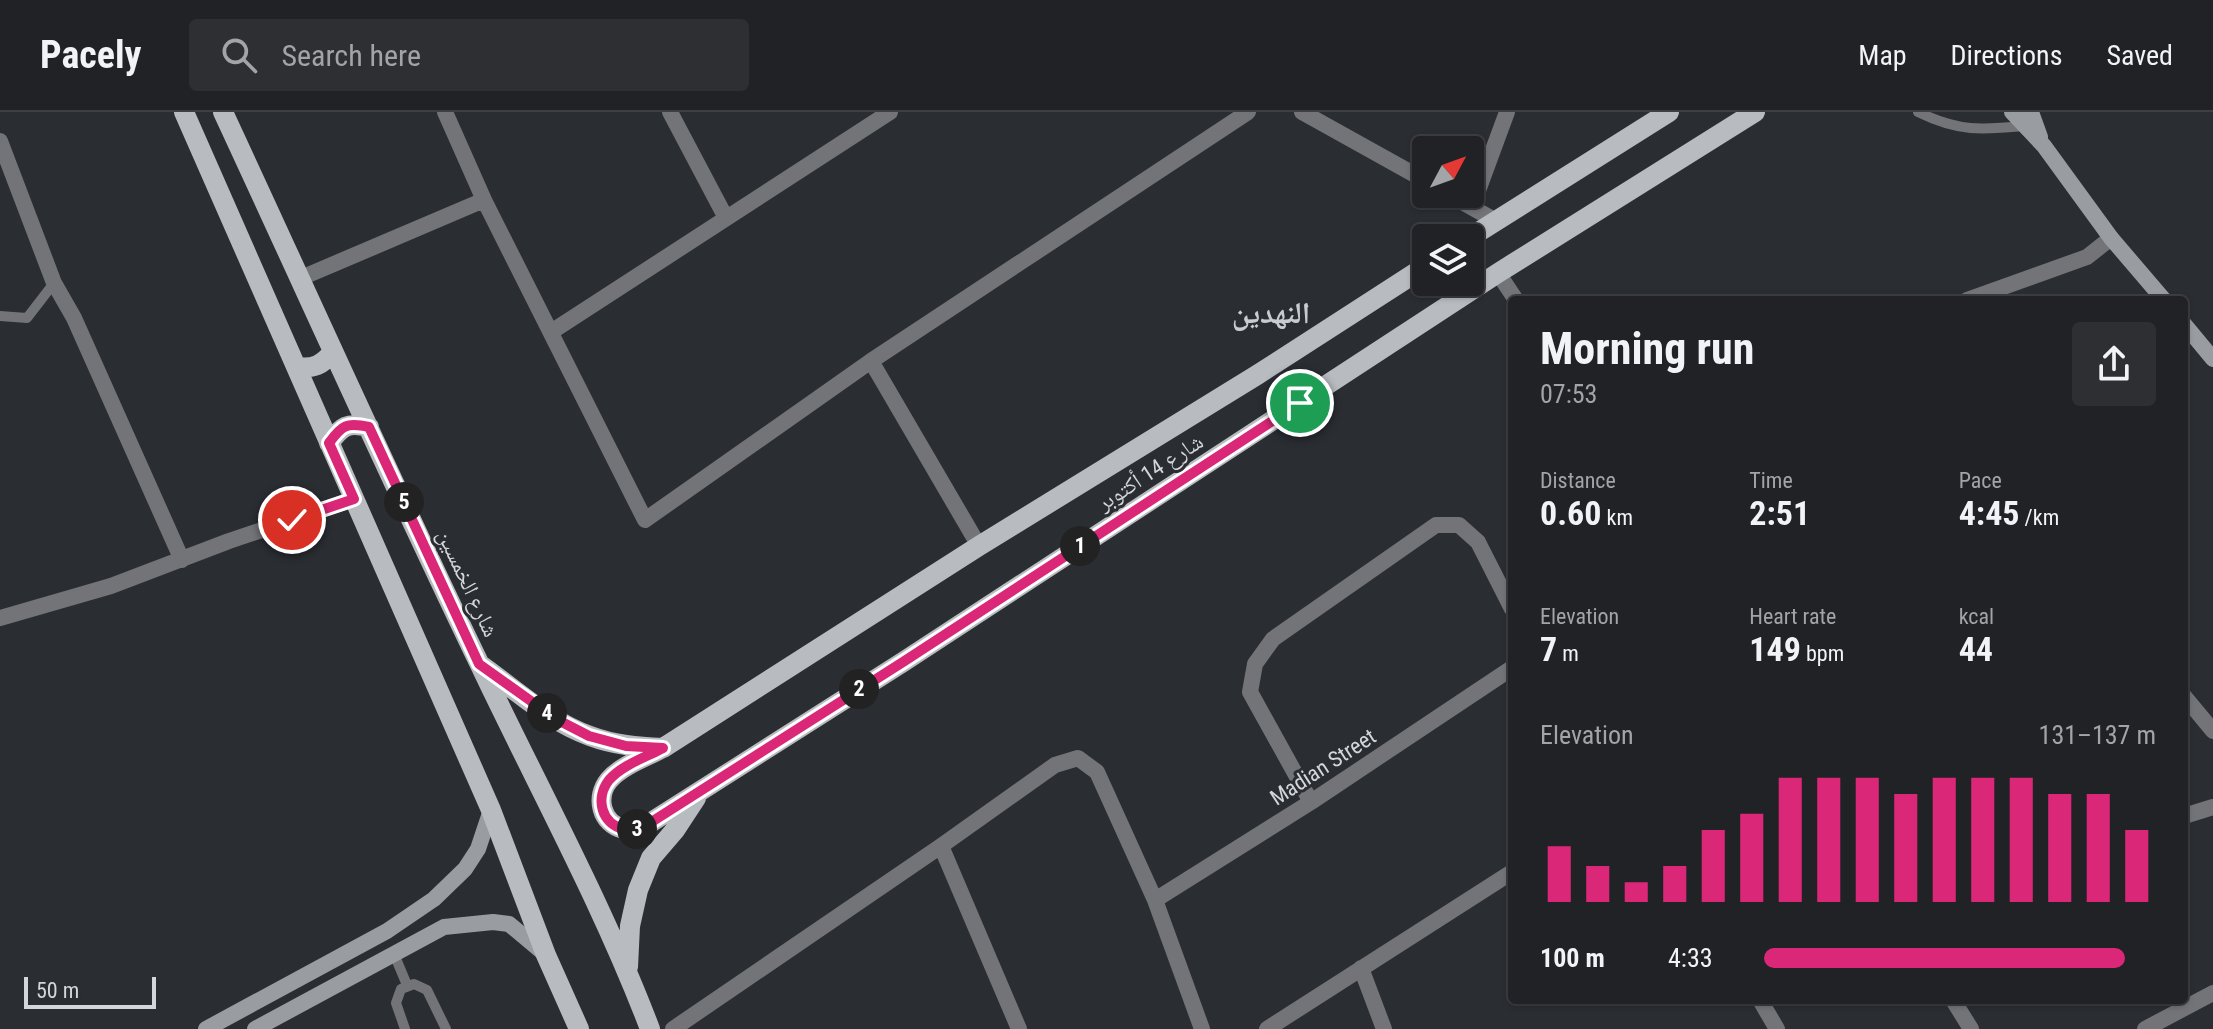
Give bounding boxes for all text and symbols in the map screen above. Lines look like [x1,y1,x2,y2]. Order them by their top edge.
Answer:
search box [189,19,749,91]
text: Pacely [40,33,141,77]
icon: search [217,33,261,77]
text: Search here [281,38,421,73]
text: Map [1858,39,1907,72]
text: Directions [1951,39,2062,72]
text: Saved [2106,39,2173,72]
north arrow [1412,136,1484,208]
map controls [1412,136,1484,296]
button: layers [1412,224,1484,296]
district label: النهدين [1232,295,1310,331]
button: share [2072,322,2156,406]
text: Morning run [1540,323,1754,375]
pin [1266,369,1334,437]
text: 07:53 [1540,379,1597,409]
icon: arrive [1278,381,1322,425]
street label: شارع 14 أكتوبر [1091,428,1208,517]
text: Distance [1540,468,1616,493]
text: Time [1749,468,1793,493]
text: Pace [1959,468,2002,493]
pin: 5 [384,482,424,522]
pin [258,486,326,554]
text: 5 [398,489,410,514]
text: 0.60 [1540,493,1601,533]
text: 2:51 [1749,493,1810,533]
text: 4:45 [1959,493,2020,533]
icon: check [270,498,314,542]
text: km [1601,505,1633,530]
text: /km [2020,505,2059,530]
street label: شارع الخمسين [431,525,504,641]
pin: 1 [1060,526,1100,566]
text: 1 [1074,533,1086,558]
text: Elevation [1540,604,1619,629]
text: Heart rate [1749,604,1836,629]
text: kcal [1959,604,1994,629]
text: 7 [1540,629,1557,669]
text: 149 [1749,629,1801,669]
text: 44 [1959,629,1993,669]
text: m [1557,641,1579,666]
text: bpm [1801,641,1844,666]
pin: 2 [839,669,879,709]
text: 2 [853,676,865,701]
pin: 4 [527,693,567,733]
text: 4 [541,700,553,725]
text: Elevation [1540,720,1634,750]
text: 131–137 m [2039,720,2156,750]
street label: Madian Street [1265,724,1381,810]
pin: 3 [617,809,657,849]
text: 3 [631,816,643,841]
text: 100 m [1540,943,1605,973]
text: 4:33 [1668,943,1713,973]
scale bar [24,973,156,1009]
text: 50 m [36,978,79,1003]

